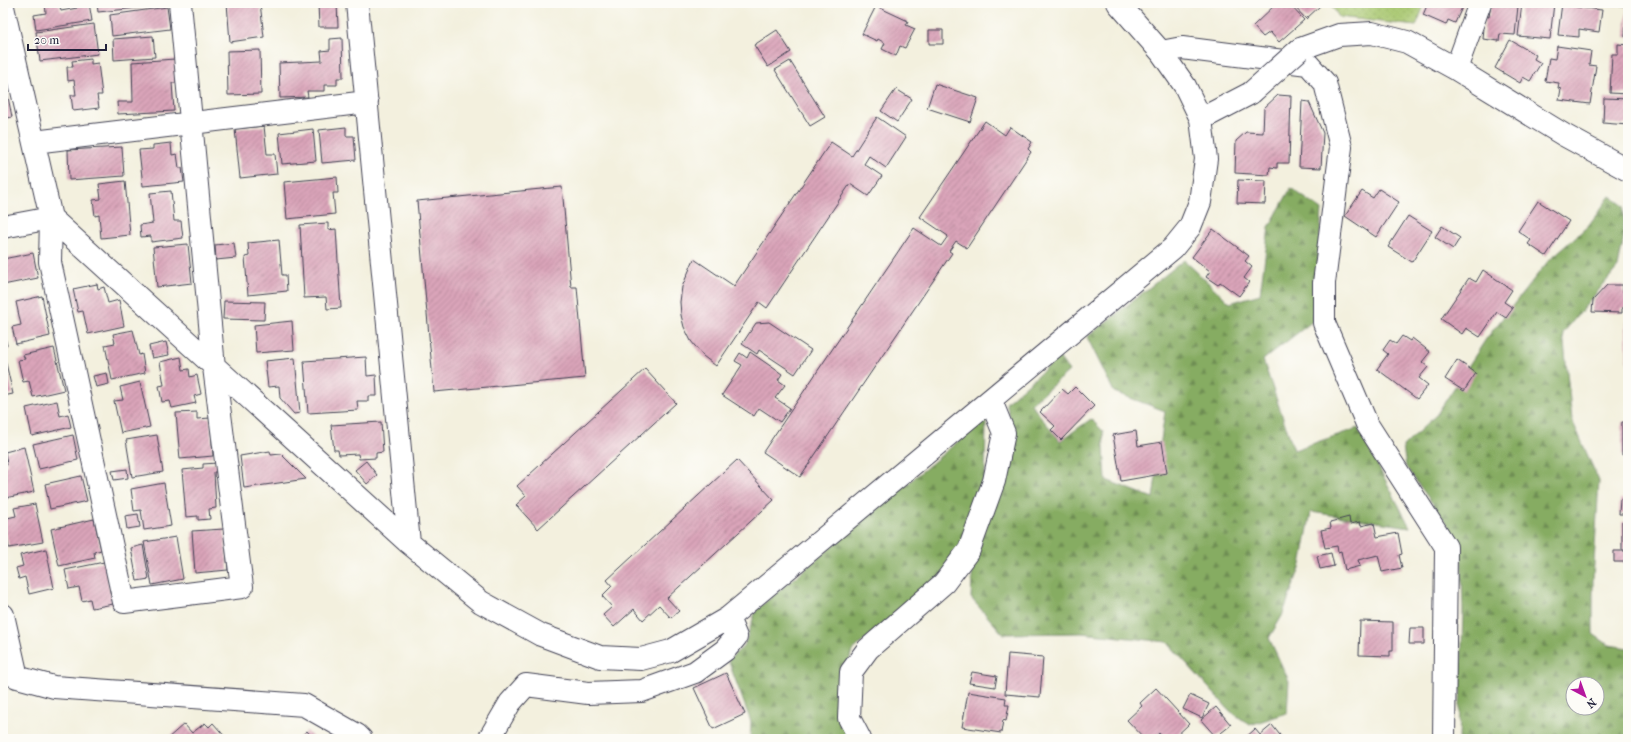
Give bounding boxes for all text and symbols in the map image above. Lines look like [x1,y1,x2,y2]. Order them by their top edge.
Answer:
scale bar [28,26,106,52]
text: 20 m [34,33,59,47]
north arrow [1565,676,1605,716]
text: N [1583,696,1599,711]

